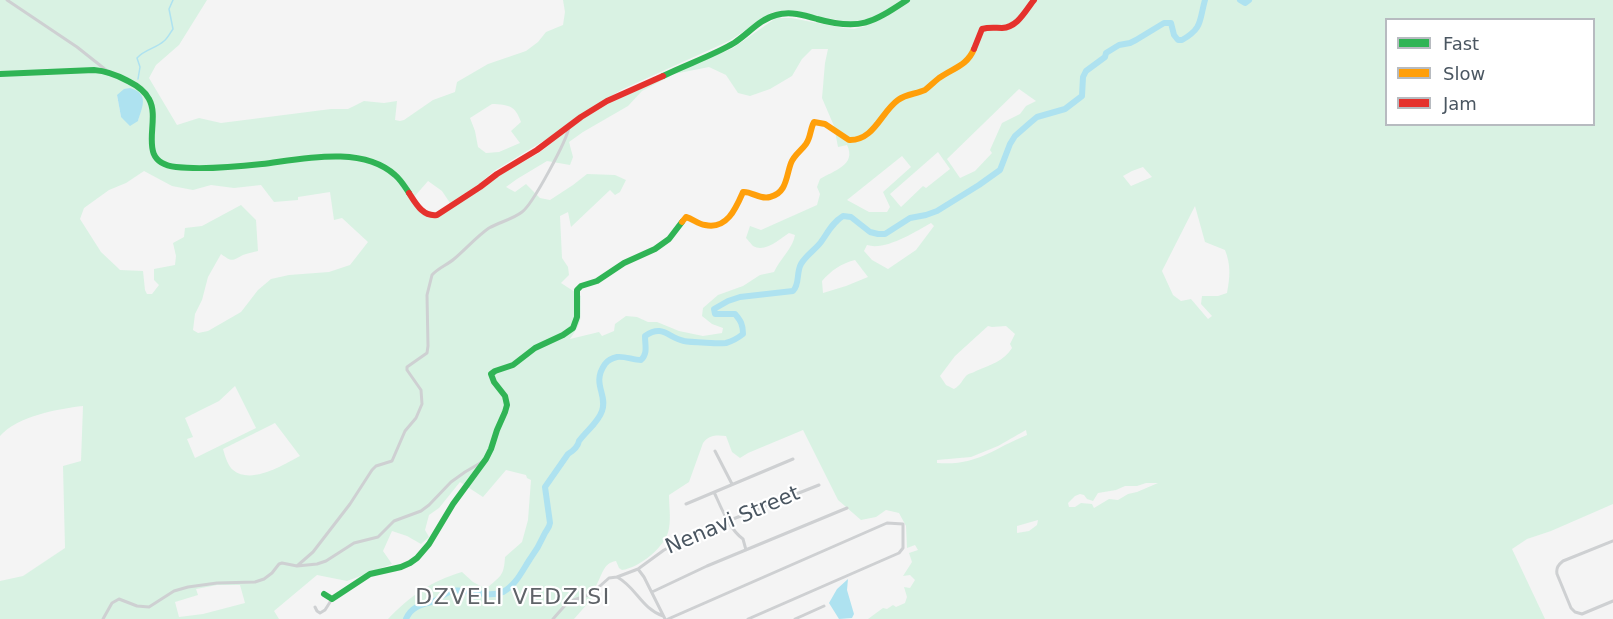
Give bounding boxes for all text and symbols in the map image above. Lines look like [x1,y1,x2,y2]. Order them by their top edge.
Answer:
legend [1385,18,1595,126]
text: Fast [1443,33,1479,54]
text: Slow [1443,63,1485,84]
text: Jam [1443,93,1477,114]
street label: Nenavi Street [662,481,804,561]
district label: DZVELI VEDZISI [415,585,611,611]

